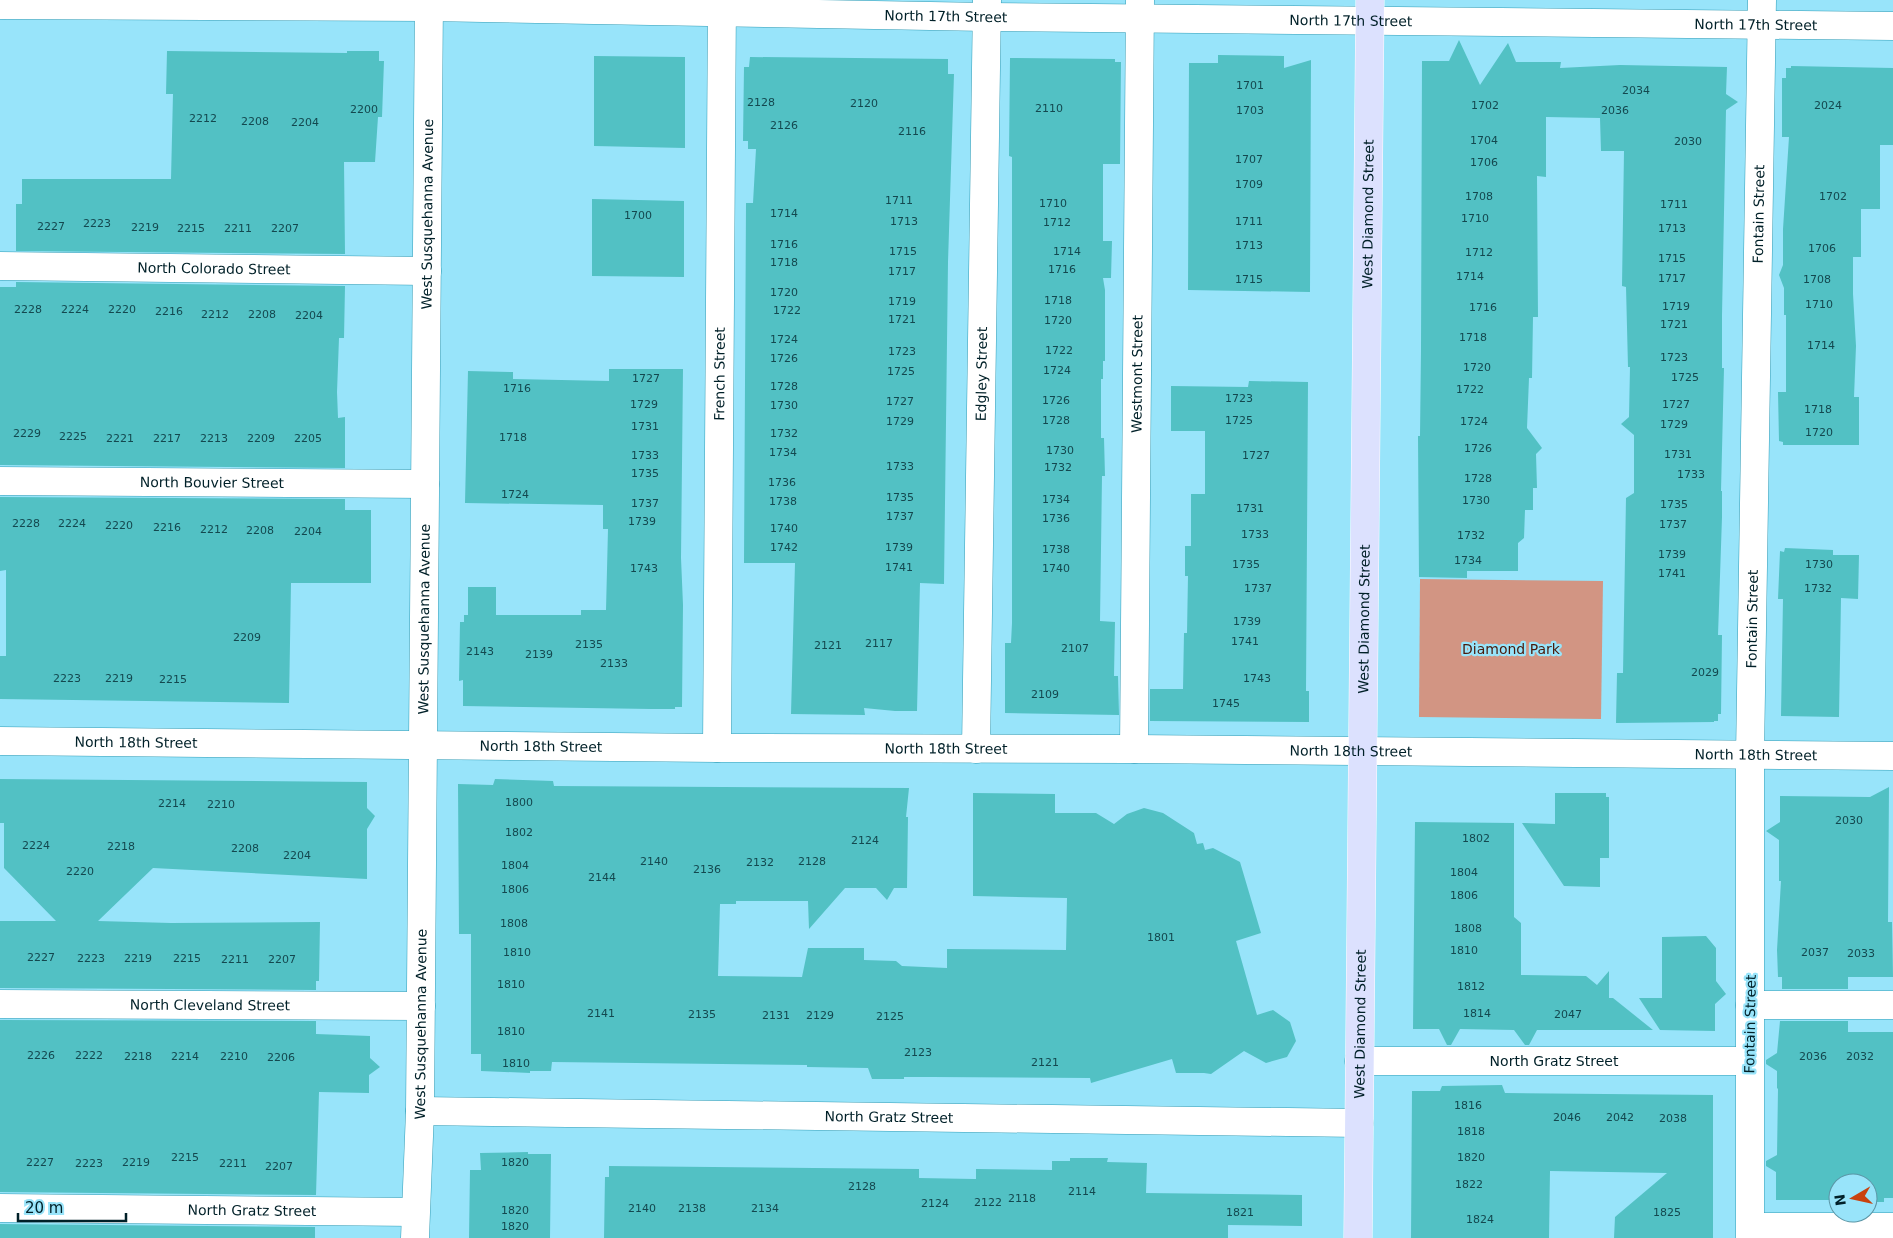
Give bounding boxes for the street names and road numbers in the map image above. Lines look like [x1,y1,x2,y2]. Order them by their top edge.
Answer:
street label: North 17th Street [884,7,1008,25]
street label: North 17th Street [1289,12,1413,29]
street label: North 17th Street [1694,16,1818,33]
street label: West Susquehanna Avenue [418,119,436,310]
street label: West Diamond Street [1359,139,1377,289]
street label: Fontain Street [1750,164,1767,264]
street label: North Colorado Street [137,260,291,277]
street label: Westmont Street [1129,314,1145,433]
street label: Edgley Street [973,326,990,421]
street label: French Street [711,327,728,421]
street label: North Bouvier Street [140,474,285,491]
street label: West Susquehanna Avenue [415,524,433,715]
street label: West Diamond Street [1355,544,1373,694]
street label: Fontain Street [1743,569,1761,669]
street label: North 18th Street [74,734,198,751]
street label: North 18th Street [479,738,603,755]
street label: North 18th Street [884,740,1008,757]
street label: North 18th Street [1289,742,1413,760]
street label: North 18th Street [1694,746,1818,763]
street label: West Susquehanna Avenue [412,929,429,1120]
street label: West Diamond Street [1351,949,1369,1099]
street label: Fontain Street [1741,974,1759,1074]
street label: North Cleveland Street [130,997,291,1013]
street label: North Gratz Street [1490,1053,1619,1069]
street label: North Gratz Street [824,1108,954,1126]
street label: North Gratz Street [188,1202,317,1219]

